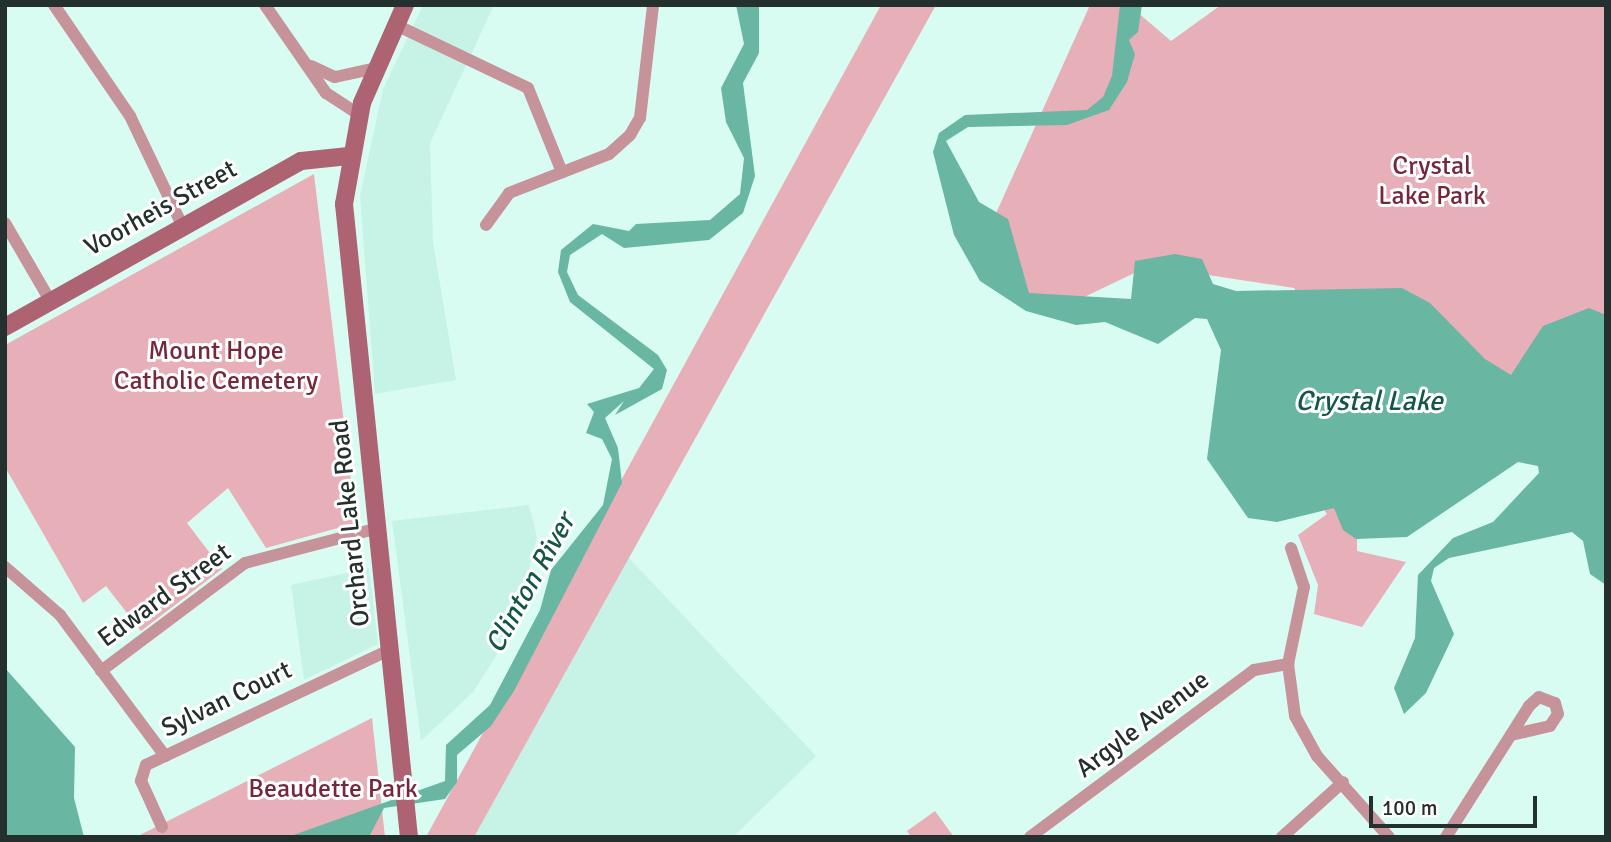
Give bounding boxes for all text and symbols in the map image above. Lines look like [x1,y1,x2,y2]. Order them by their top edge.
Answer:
park label: Crystal Lake Park [1378,151,1486,212]
street label: Voorheis Street [79,154,243,264]
park label: Mount Hope Catholic Cemetery [114,336,318,398]
water label: Crystal Lake [1295,384,1443,418]
street label: Orchard Lake Road [325,418,377,628]
water label: Clinton River [478,507,582,659]
street label: Edward Street [93,537,237,655]
street label: Sylvan Court [157,655,297,745]
street label: Argyle Avenue [1070,665,1216,785]
park label: Beaudette Park [248,774,418,806]
scale bar [1373,782,1541,826]
text: 100 m [1382,795,1437,821]

